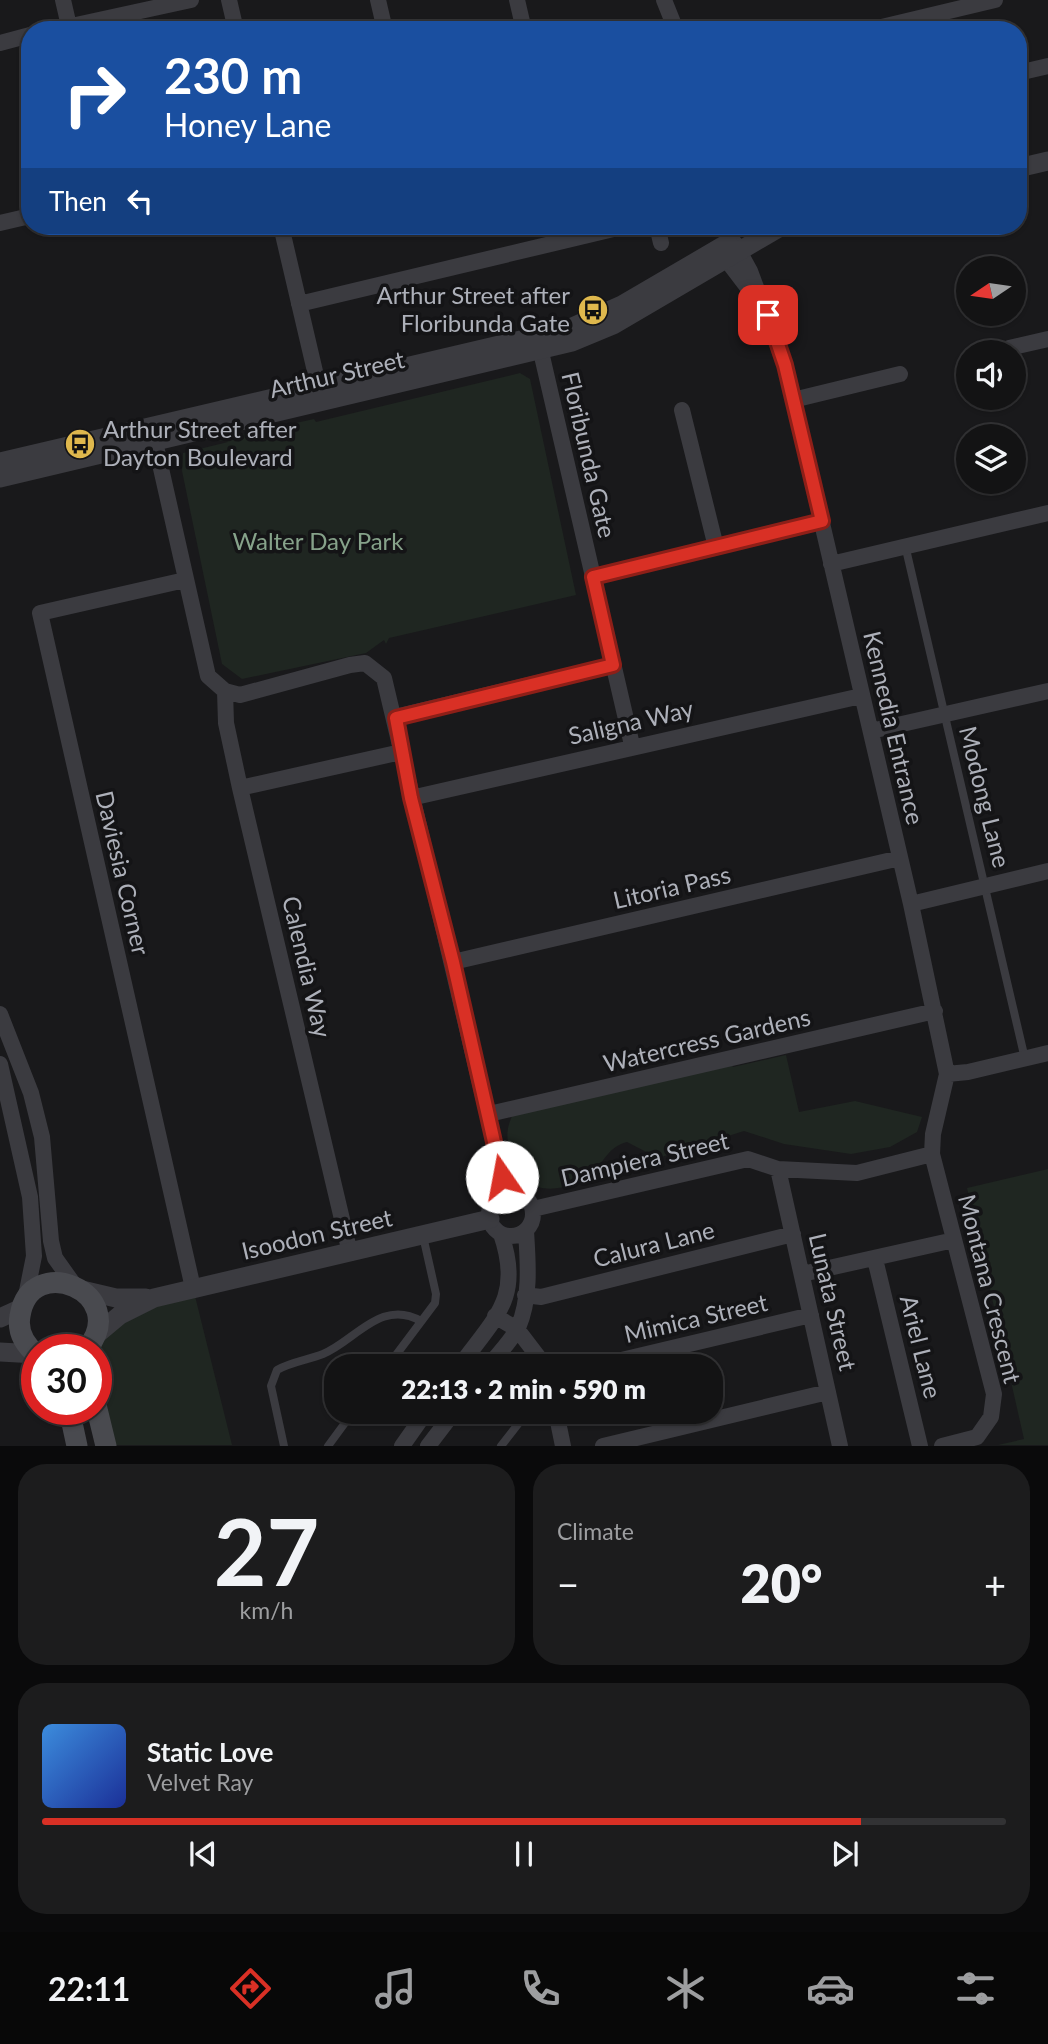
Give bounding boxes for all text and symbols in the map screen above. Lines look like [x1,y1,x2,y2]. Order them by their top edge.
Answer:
text: 230 m [164,46,302,104]
icon: right [49,49,140,140]
text: Honey Lane [164,105,331,144]
icon: left [121,182,159,220]
text: Then [49,185,107,217]
north arrow [956,256,1026,326]
map controls [956,256,1026,494]
place label: Arthur Street after Floribunda Gate [376,280,570,337]
pin [738,285,798,345]
bus stop icon: Arthur Street after Floribunda Gate [576,293,610,327]
icon: arrive [749,296,787,334]
button: sound [956,340,1026,410]
street label: Arthur Street [266,344,407,403]
street label: Floribunda Gate [556,369,623,540]
place label: Arthur Street after Dayton Boulevard [103,414,297,471]
button: layers [956,424,1026,494]
bus stop icon: Arthur Street after Dayton Boulevard [63,427,97,461]
park label: Walter Day Park [232,526,404,555]
street label: Kennedia Entrance [858,628,931,827]
street label: Saligna Way [565,693,697,750]
street label: Modong Lane [954,723,1017,870]
street label: Daviesia Corner [90,788,156,958]
street label: Litoria Pass [610,859,733,914]
street label: Calendia Way [277,893,338,1041]
street label: Watercress Gardens [600,1002,813,1077]
street label: Dampiera Street [558,1125,732,1192]
position arrow [465,1140,539,1214]
street label: Montana Crescent [953,1191,1028,1387]
street label: Isoodon Street [238,1202,395,1265]
street label: Calura Lane [590,1214,717,1273]
street label: Lunata Street [804,1230,863,1374]
street label: Mimica Street [621,1287,770,1348]
street label: Ariel Lane [895,1292,948,1401]
speed limit sign: 30 [21,1334,112,1425]
text: 22:13 · 2 min · 590 m [401,1373,646,1405]
text: 27 [214,1496,319,1605]
text: Climate [557,1517,634,1545]
text: 20° [741,1552,822,1614]
text: − [557,1561,579,1607]
text: + [984,1561,1006,1607]
text: km/h [240,1596,293,1624]
text: Static Love [147,1736,274,1768]
text: Velvet Ray [147,1768,253,1796]
icon: previous [184,1835,222,1873]
icon: pause [505,1835,543,1873]
icon: next [826,1835,864,1873]
icon: directions [226,1964,275,2013]
icon: music [371,1964,420,2013]
icon: phone [516,1964,565,2013]
icon: climate [661,1964,710,2013]
icon: car [806,1964,855,2013]
icon: filters [951,1964,1000,2013]
text: 22:11 [48,1969,130,2008]

